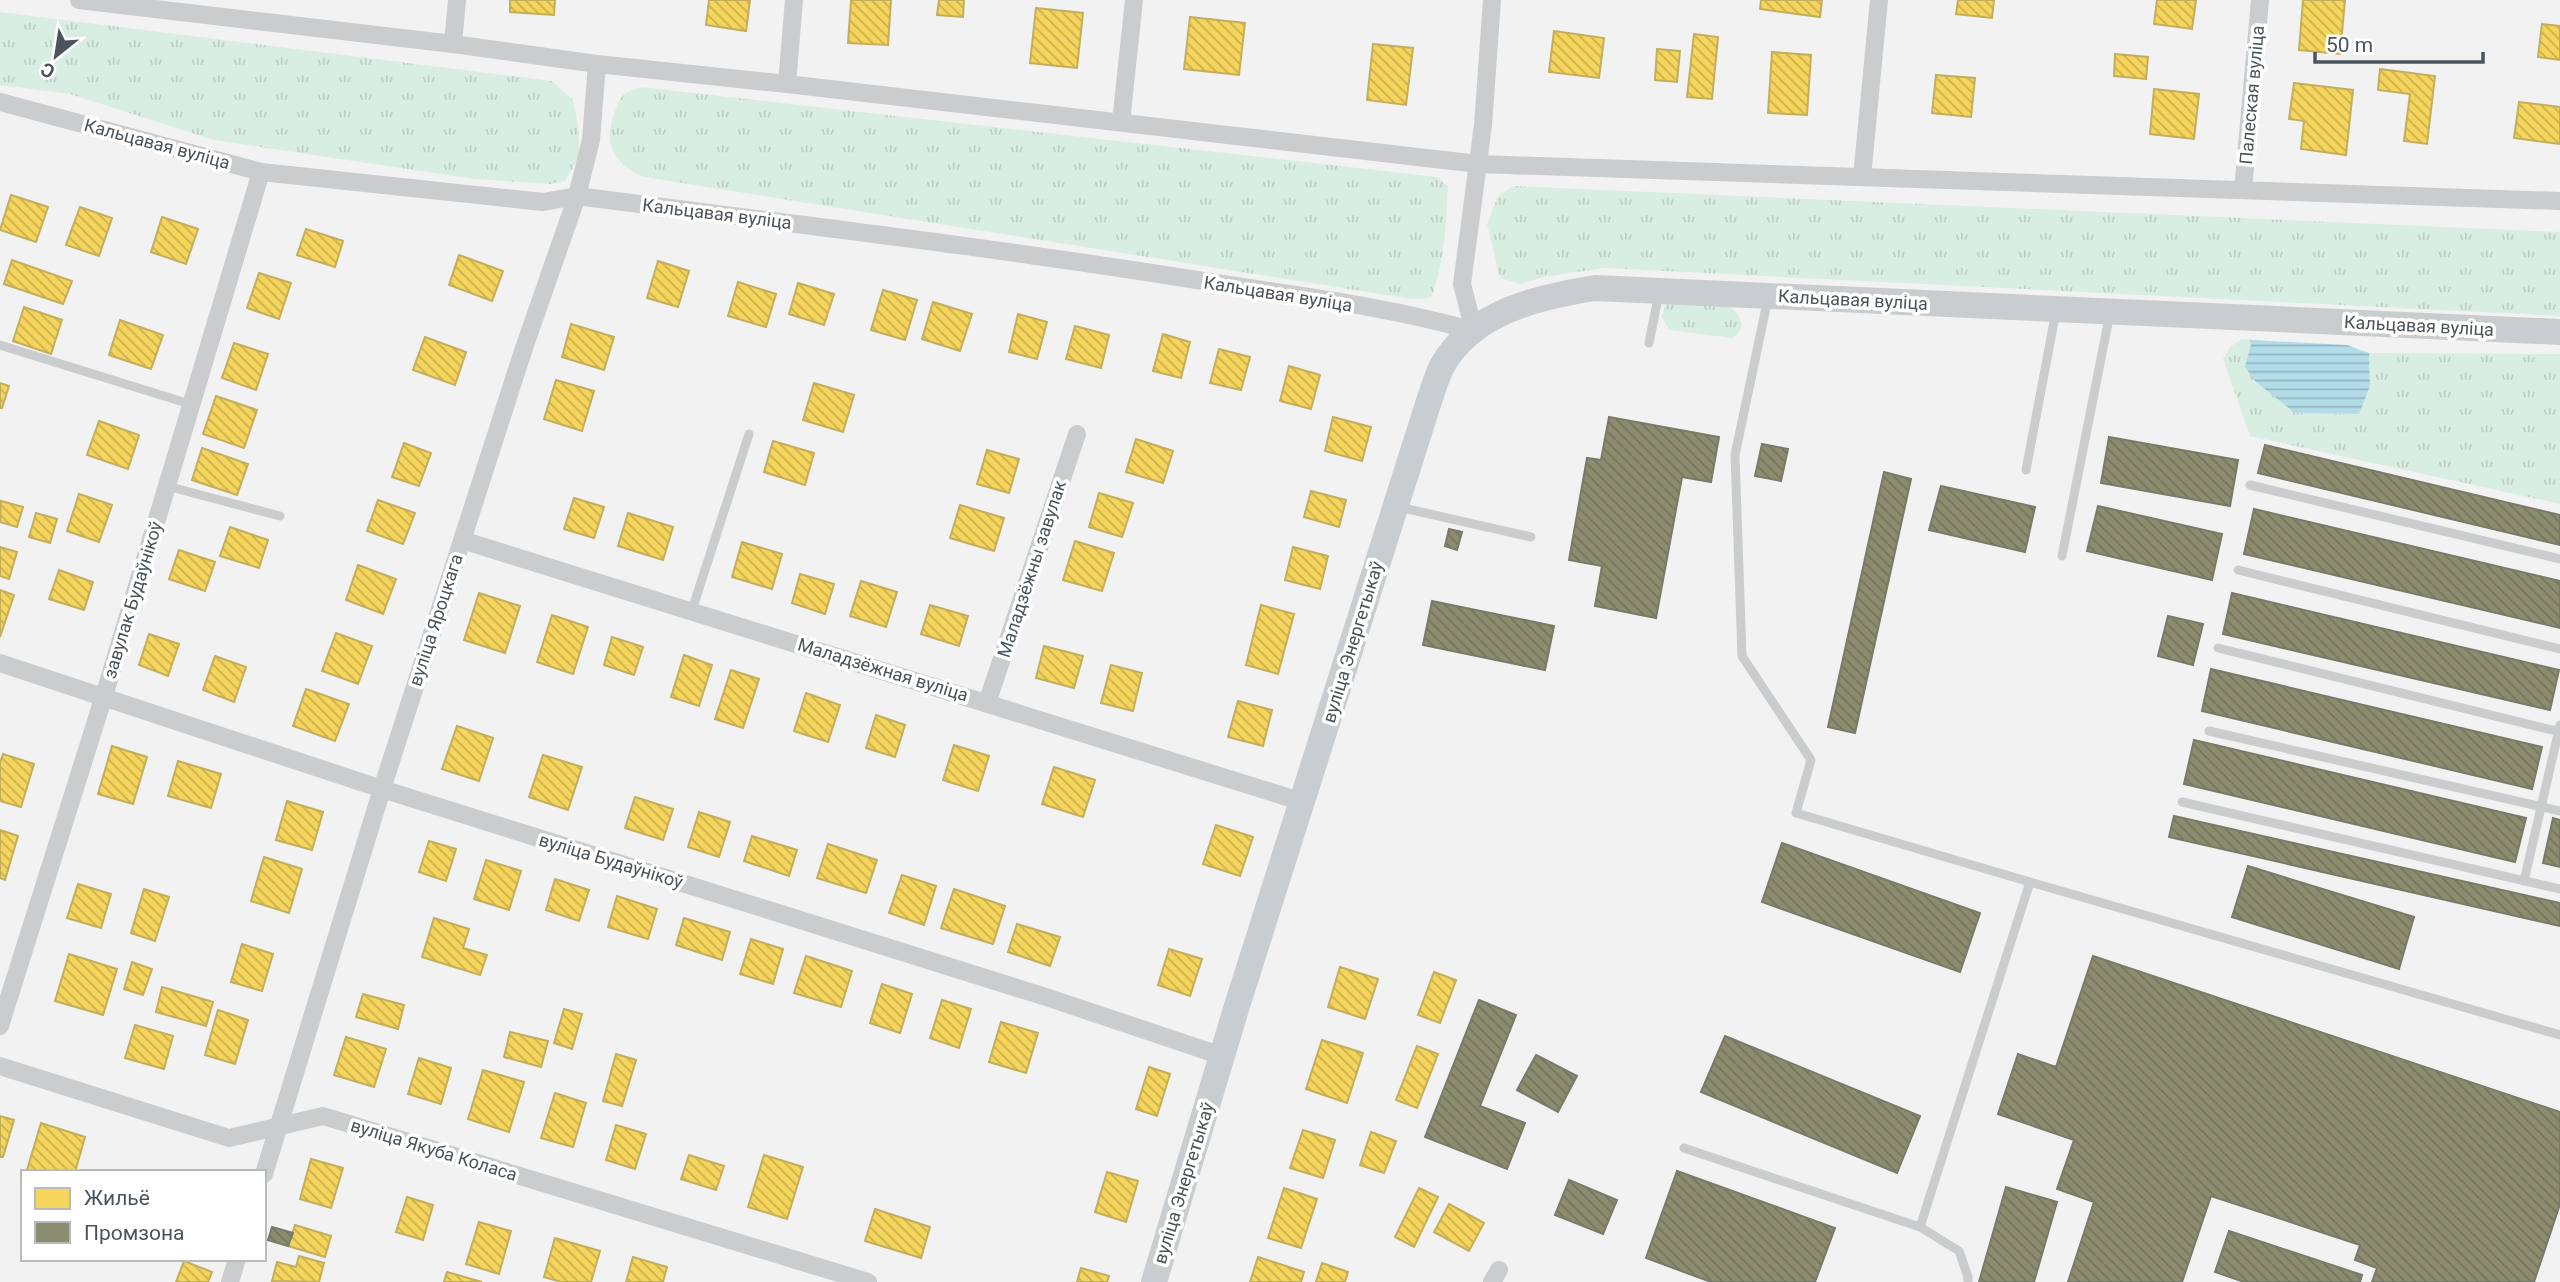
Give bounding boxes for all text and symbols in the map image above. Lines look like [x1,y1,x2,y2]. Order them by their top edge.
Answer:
north arrow [21,21,91,91]
scale bar [2315,21,2483,65]
street label: Палеская вуліца [2235,25,2268,165]
text: 50 m [2326,33,2373,57]
text: С [37,57,59,83]
street label: Кальцавая вуліца [82,114,232,173]
street label: Кальцавая вуліца [641,194,793,233]
street label: Кальцавая вуліца [1202,271,1354,316]
street label: Кальцавая вуліца [1778,285,1928,314]
street label: Кальцавая вуліца [2344,311,2494,340]
street label: Маладзёжны завулак [993,477,1070,660]
street label: завулак Будаўнікоў [99,518,167,681]
street label: вуліца Яроцкага [404,551,467,688]
street label: вуліца Энергетыкаў [1318,558,1387,725]
street label: Маладзёжная вуліца [795,634,971,705]
street label: вуліца Будаўнікоў [537,829,686,893]
street label: вуліца Энергетыкаў [1149,1099,1218,1266]
street label: вуліца Якуба Коласа [348,1114,520,1185]
legend [21,1170,266,1261]
text: Жильё [84,1186,150,1210]
text: Промзона [84,1221,185,1245]

